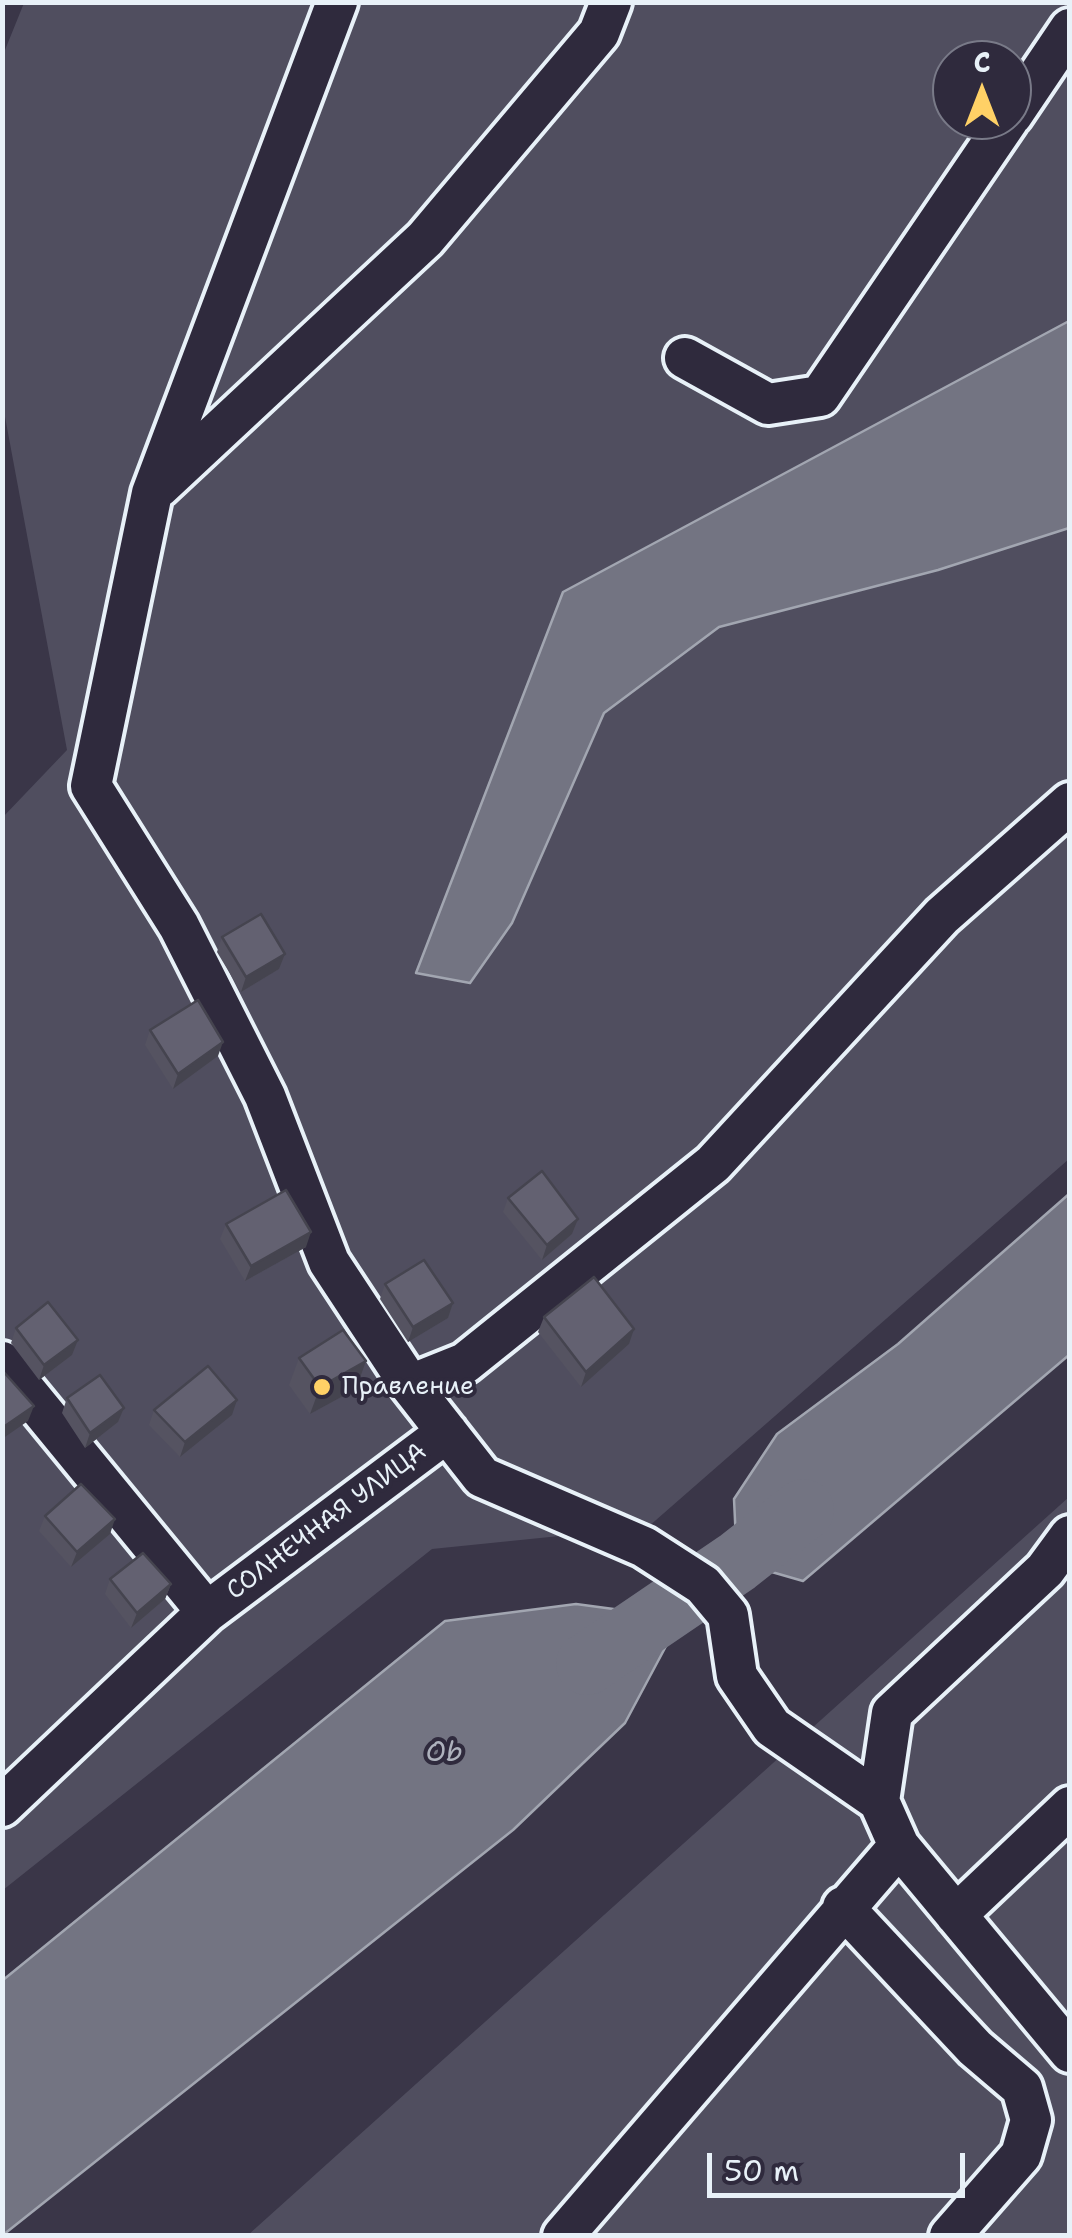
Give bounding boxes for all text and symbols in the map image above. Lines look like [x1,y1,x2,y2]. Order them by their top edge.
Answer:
north arrow [932,40,1032,140]
text: С [973,43,991,81]
place label: Правление [342,1372,474,1402]
marker: Правление [311,1376,333,1398]
street label: СОЛНЕЧНАЯ УЛИЦА [221,1437,433,1607]
water label: Ob [426,1737,462,1771]
scale bar [712,2133,970,2195]
text: 50 m [724,2150,799,2191]

